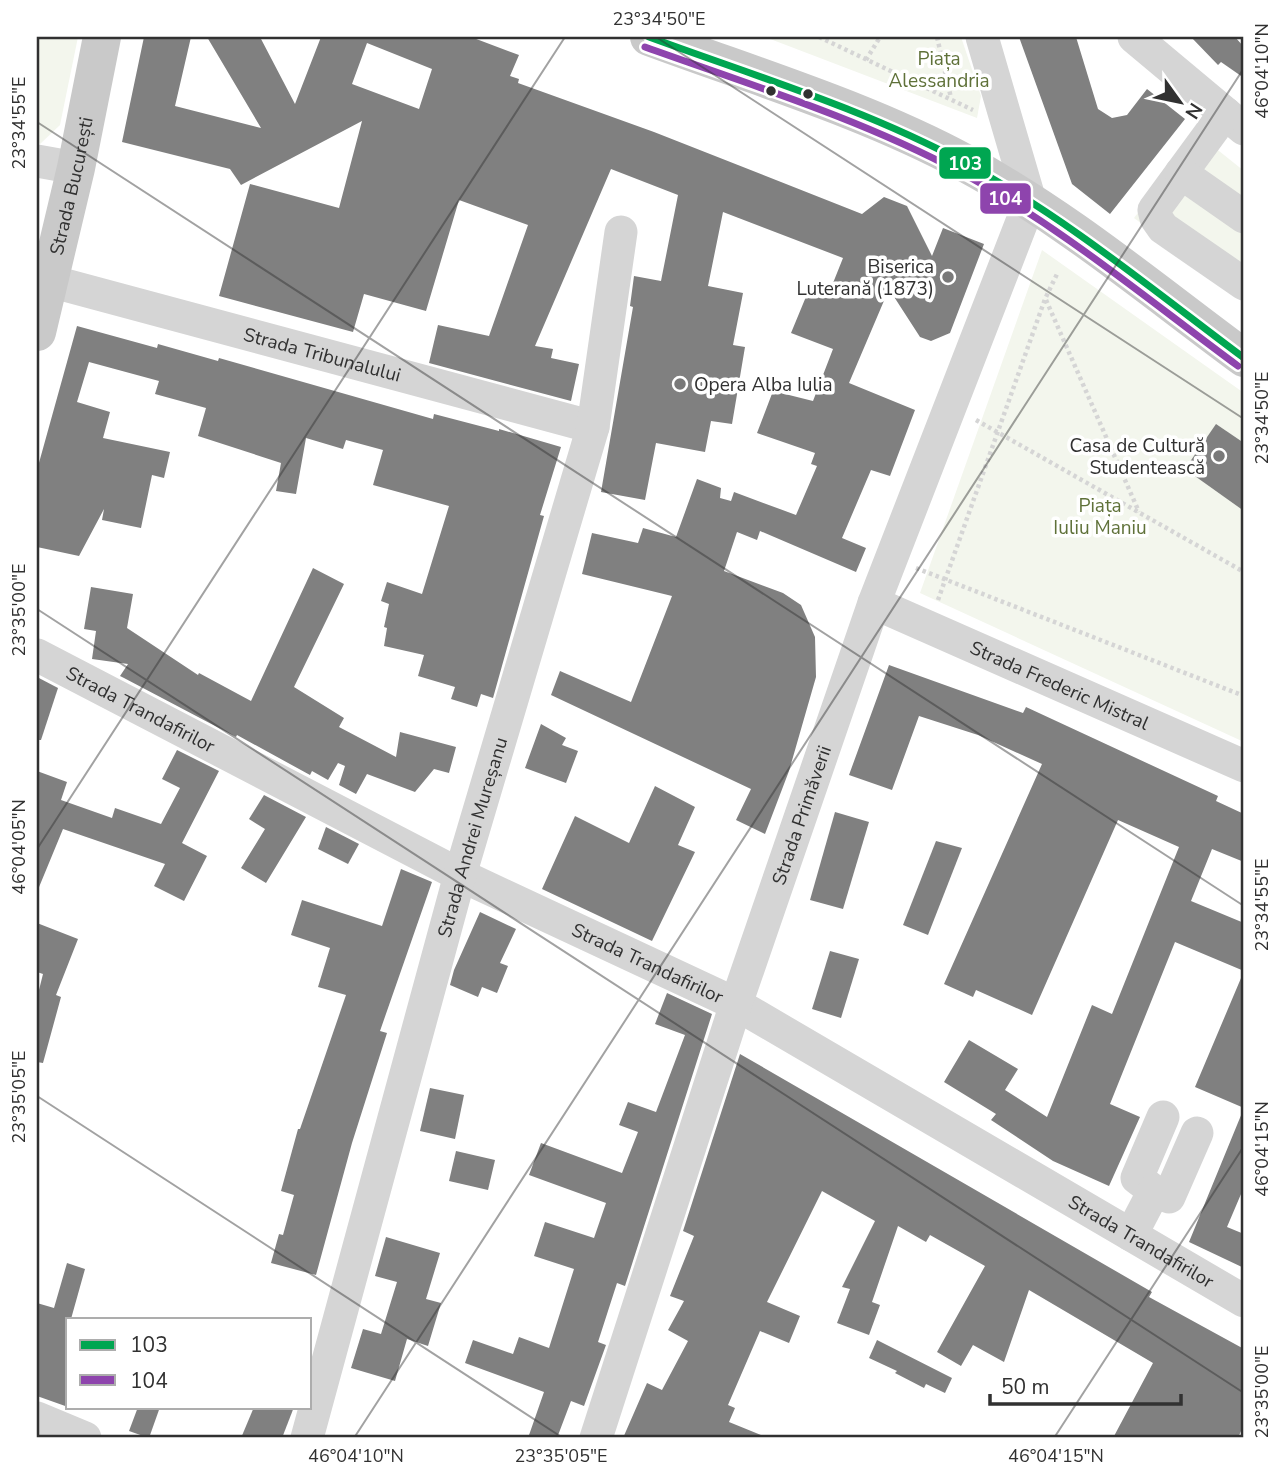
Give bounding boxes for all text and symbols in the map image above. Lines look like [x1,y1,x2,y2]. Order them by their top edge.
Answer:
text: 23°34'50"E [613,7,706,31]
text: 46°04'10"N [1250,23,1274,119]
park label: Piața Alessandria [889,46,990,94]
north arrow [1144,66,1214,136]
text: 23°34'55"E [7,77,31,170]
unlabelled marker [764,84,778,98]
unlabelled marker [801,87,815,101]
text: N [1179,98,1208,124]
street label: Strada București [44,115,100,258]
line badge: 103 [938,146,992,180]
text: 103 [948,151,982,177]
line badge: 104 [979,182,1032,215]
text: 104 [988,186,1022,212]
place label: Biserica Luterană (1873) [796,254,934,302]
marker: Biserica Luterană (1873) [940,269,956,285]
street label: Strada Tribunalului [240,322,404,389]
place label: Opera Alba Iulia [694,372,833,398]
text: 23°34'50"E [1250,372,1274,465]
marker: Opera Alba Iulia [672,376,688,392]
place label: Casa de Cultură Studentească [1070,433,1205,481]
marker: Casa de Cultură Studentească [1211,448,1227,464]
park label: Piața Iuliu Maniu [1053,493,1147,541]
text: 23°35'00"E [7,564,31,657]
street label: Strada Frederic Mistral [966,635,1153,737]
street label: Strada Trandafirilor [61,660,220,759]
street label: Strada Andrei Mureșanu [432,734,514,941]
street label: Strada Primăverii [766,742,838,888]
text: 46°04'05"N [7,799,31,895]
text: 23°34'55"E [1250,859,1274,952]
street label: Strada Trandafirilor [567,917,728,1010]
text: 23°35'05"E [7,1051,31,1144]
text: 46°04'15"N [1250,1101,1274,1197]
street label: Strada Trandafirilor [1063,1189,1219,1295]
legend [66,1318,312,1408]
text: 103 [130,1331,168,1359]
text: 23°35'00"E [1250,1346,1274,1439]
scale bar [990,1363,1181,1407]
text: 104 [130,1367,168,1395]
text: 50 m [1001,1373,1050,1401]
text: 46°04'10"N [308,1444,404,1468]
text: 23°35'05"E [515,1444,608,1468]
text: 46°04'15"N [1008,1444,1104,1468]

